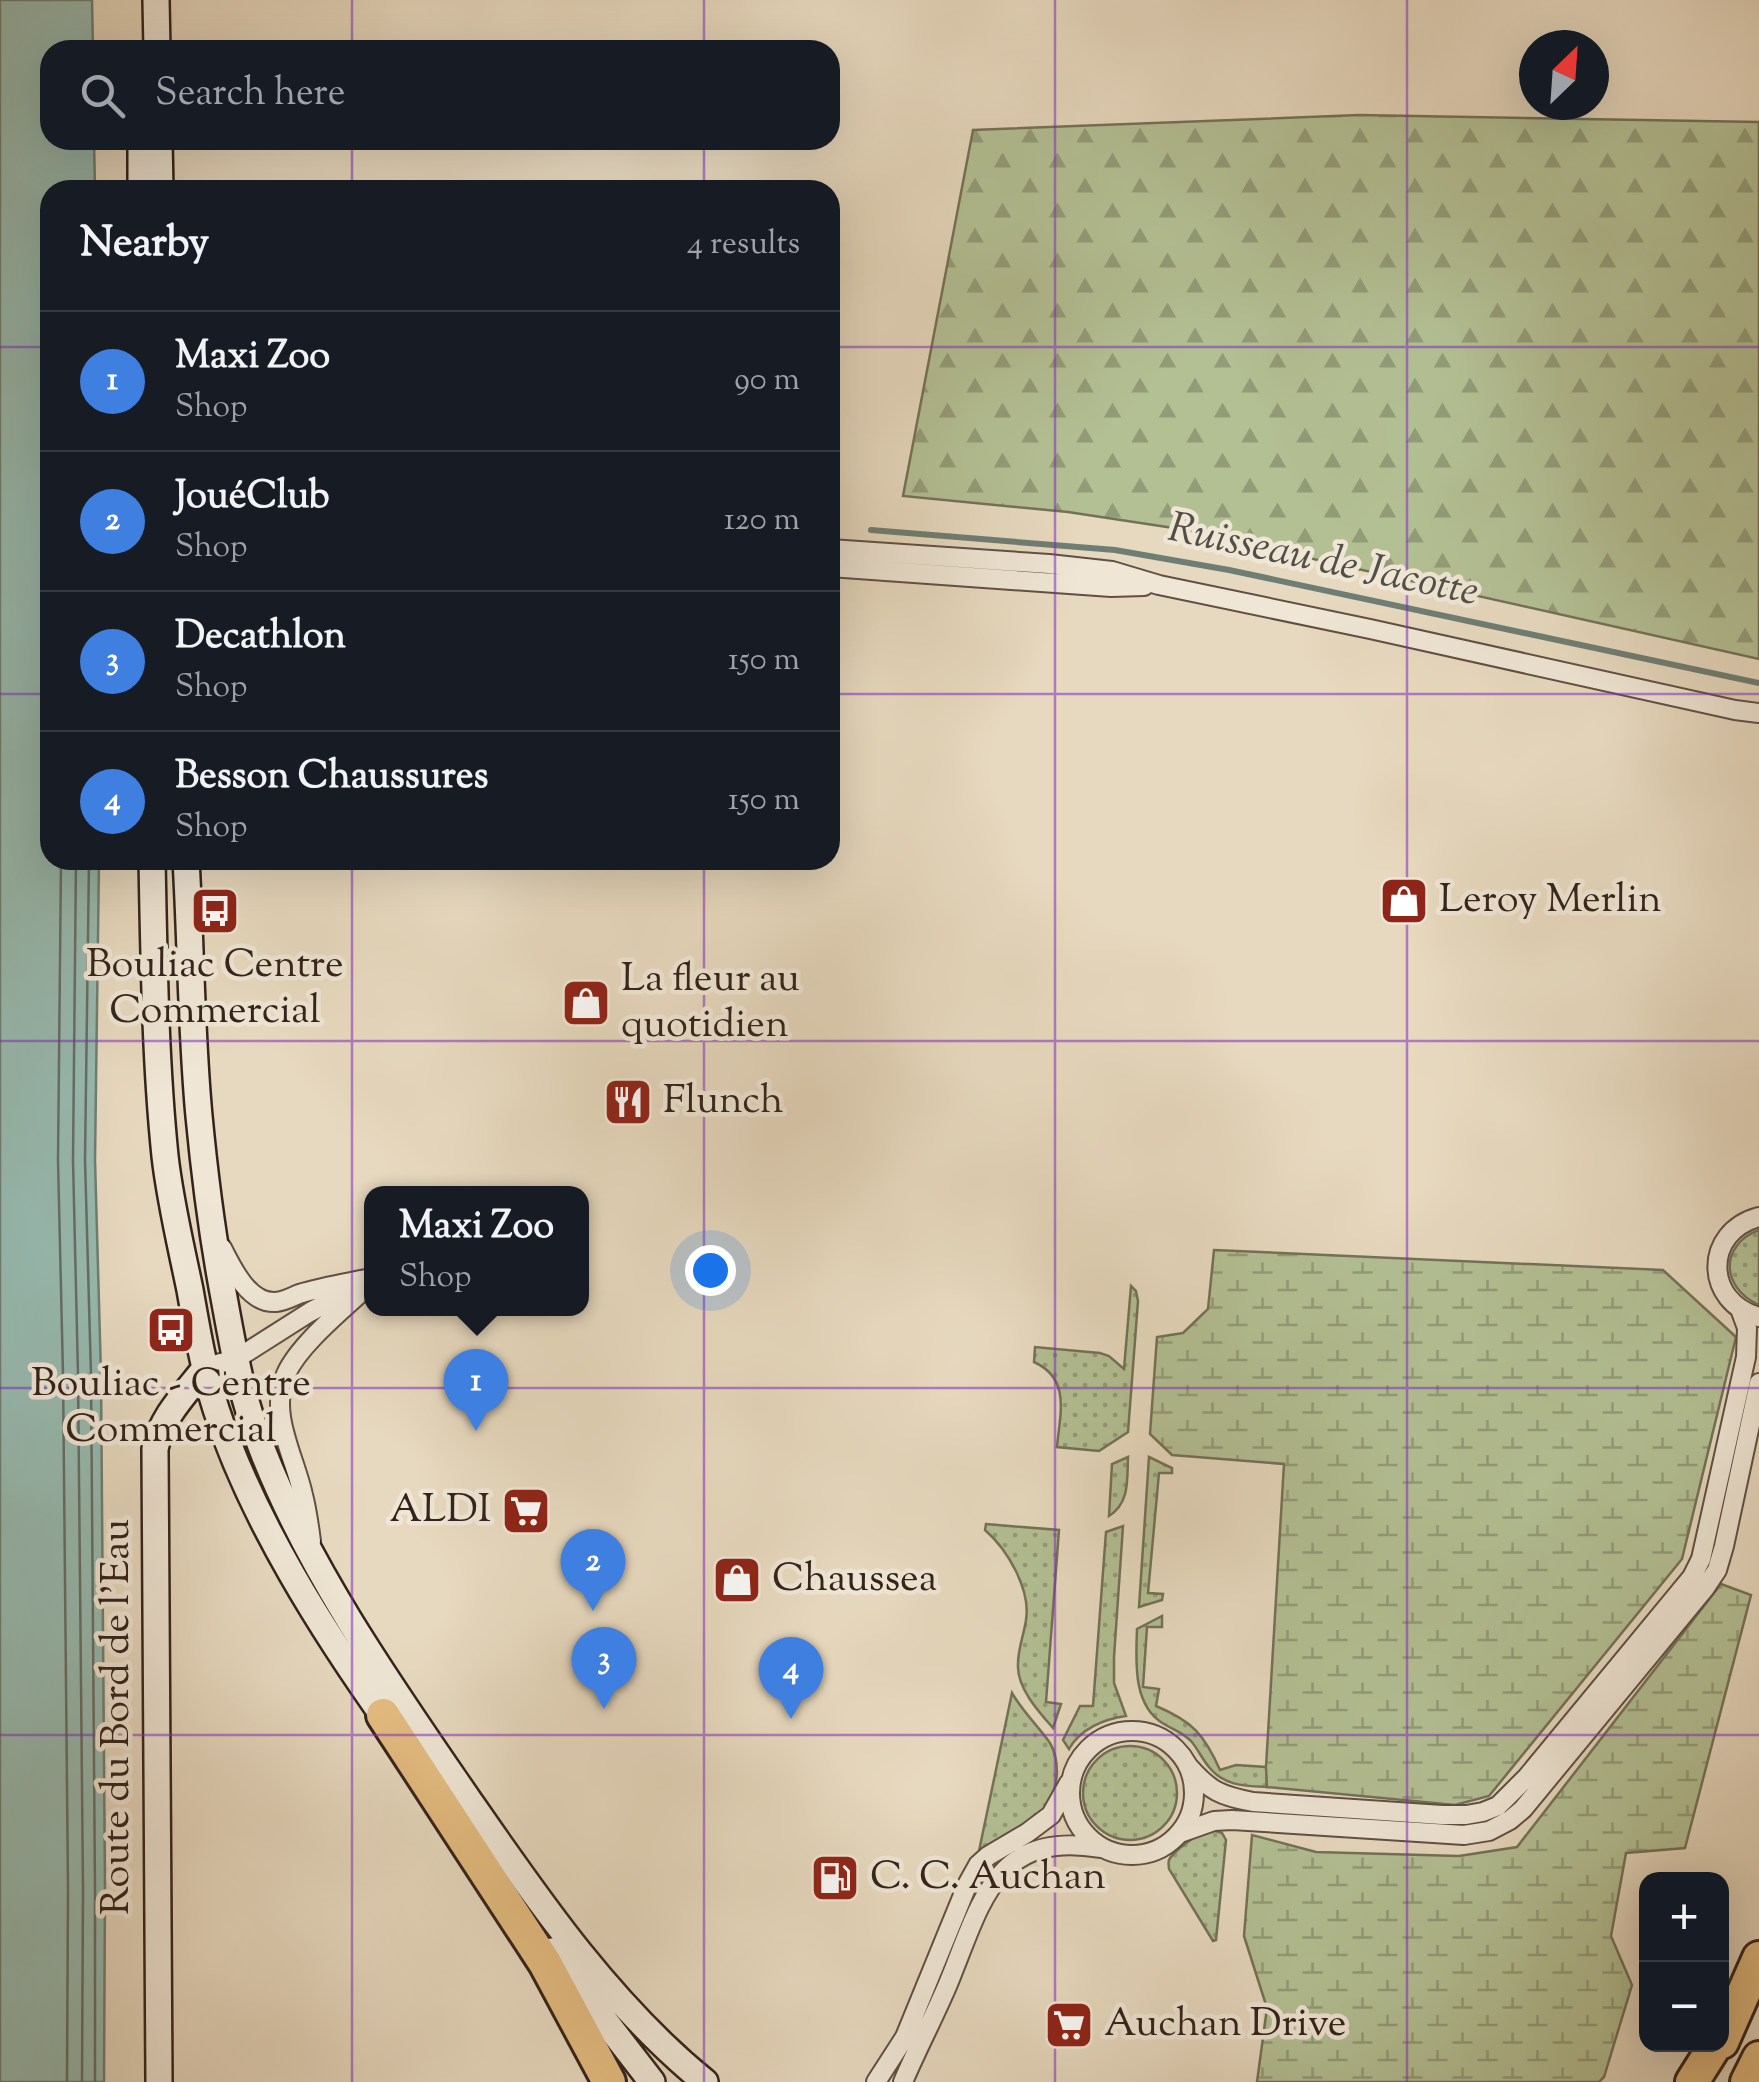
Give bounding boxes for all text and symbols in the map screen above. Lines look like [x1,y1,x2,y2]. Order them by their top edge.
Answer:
north arrow [1519,30,1609,120]
search box [40,40,840,150]
icon: search [75,68,130,123]
text: Search here [155,68,346,122]
text: Nearby [80,215,209,275]
text: 4 results [687,222,800,268]
text: Maxi Zoo [175,331,330,385]
text: 1 [107,358,118,404]
text: 90 m [734,358,800,404]
text: Shop [175,385,247,431]
text: JouéClub [175,471,330,525]
text: 2 [105,498,120,544]
text: 120 m [724,498,800,544]
water label: Ruisseau de Jacotte [1162,500,1484,624]
text: Shop [175,525,247,571]
text: Decathlon [175,611,346,665]
text: 3 [106,638,119,684]
text: 150 m [728,638,800,684]
text: Shop [175,665,247,711]
text: Besson Chaussures [175,751,488,805]
text: 4 [104,778,121,824]
text: 150 m [728,778,800,824]
text: Shop [175,805,247,851]
place label: Leroy Merlin [1439,873,1662,930]
shop icon: Leroy Merlin [1378,875,1430,927]
bus stop icon: Bouliac Centre Commercial [189,885,241,937]
place label: Bouliac Centre Commercial [86,938,344,1041]
place label: La fleur au quotidien [621,952,800,1055]
shop icon: La fleur au quotidien [560,977,612,1029]
place label: Flunch [663,1074,784,1131]
restaurant icon: Flunch [602,1076,654,1128]
popup [364,1186,589,1316]
text: Maxi Zoo [399,1201,554,1255]
your location [685,1245,736,1296]
text: Shop [399,1255,471,1301]
bus stop icon: Bouliac - Centre Commercial [145,1304,197,1356]
pin: 1 [444,1348,508,1431]
place label: Bouliac - Centre Commercial [31,1357,311,1460]
place label: ALDI [390,1483,491,1540]
supermarket icon: ALDI [500,1485,552,1537]
street label: Route du Bord de l'Eau [90,1519,147,1915]
pin: 2 [560,1528,626,1611]
place label: Chaussea [772,1552,937,1609]
shop icon: Chaussea [711,1554,763,1606]
pin: 3 [572,1626,636,1709]
pin: 4 [758,1636,824,1719]
place label: C. C. Auchan [870,1850,1106,1907]
fuel station icon: C. C. Auchan [809,1852,861,1904]
map controls [1639,1872,1729,2052]
button: + [1639,1872,1729,1962]
button: − [1639,1962,1729,2052]
place label: Auchan Drive [1104,1997,1346,2054]
supermarket icon: Auchan Drive [1043,1999,1095,2051]

